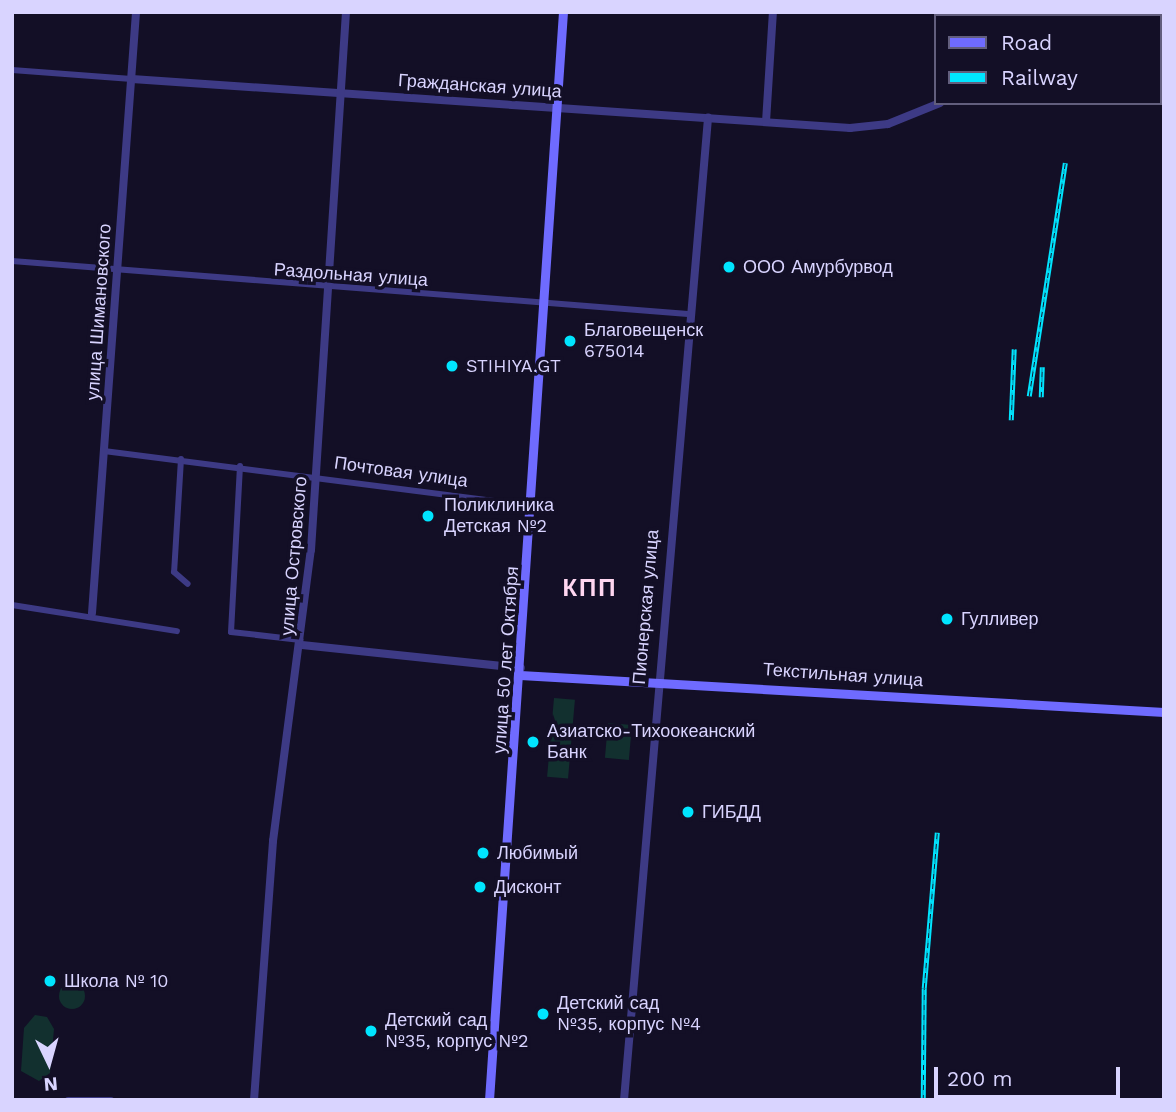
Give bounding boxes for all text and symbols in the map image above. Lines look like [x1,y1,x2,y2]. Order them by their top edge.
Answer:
legend [934,14,1162,105]
text: Road [1001,30,1052,55]
text: Railway [1001,65,1078,90]
street label: Гражданская улица [397,70,563,102]
street label: улица Шимановского [82,223,116,401]
place label: ООО Амурбурвод [743,256,893,278]
street label: Раздольная улица [273,259,429,291]
marker: ООО Амурбурвод [721,259,737,275]
place label: Благовещенск 675014 [584,320,703,362]
marker: Благовещенск 675014 [562,333,578,349]
place label: STIHIYA.GT [466,355,561,377]
marker: STIHIYA.GT [444,358,460,374]
street label: Почтовая улица [333,452,469,492]
street label: улица Островского [276,476,312,636]
place label: Поликлиника Детская №2 [444,495,554,538]
marker: Поликлиника Детская №2 [418,506,438,526]
street label: Пионерская улица [628,529,664,685]
street label: улица 50 лет Октября [489,566,523,754]
district label: КПП [563,575,617,603]
place label: Гулливер [961,608,1039,630]
marker: Гулливер [939,611,955,627]
street label: Текстильная улица [762,659,924,691]
place label: Азиатско-Тихоокеанский Банк [547,721,755,764]
marker: Азиатско-Тихоокеанский Банк [525,734,541,750]
place label: ГИБДД [702,801,761,823]
marker: ГИБДД [680,804,696,820]
place label: Любимый [497,842,578,864]
marker: Любимый [475,845,491,861]
place label: Дисконт [494,876,562,898]
marker: Дисконт [472,879,488,895]
place label: Школа № 10 [64,970,169,992]
marker: Школа № 10 [42,973,58,989]
place label: Детский сад №35, корпус №4 [557,993,701,1036]
marker: Детский сад №35, корпус №4 [535,1006,551,1022]
place label: Детский сад №35, корпус №2 [385,1010,529,1052]
marker: Детский сад №35, корпус №2 [363,1023,379,1039]
north arrow [14,1028,84,1098]
scale bar [938,1052,1124,1096]
text: 200 m [947,1066,1013,1091]
text: N [43,1072,59,1096]

